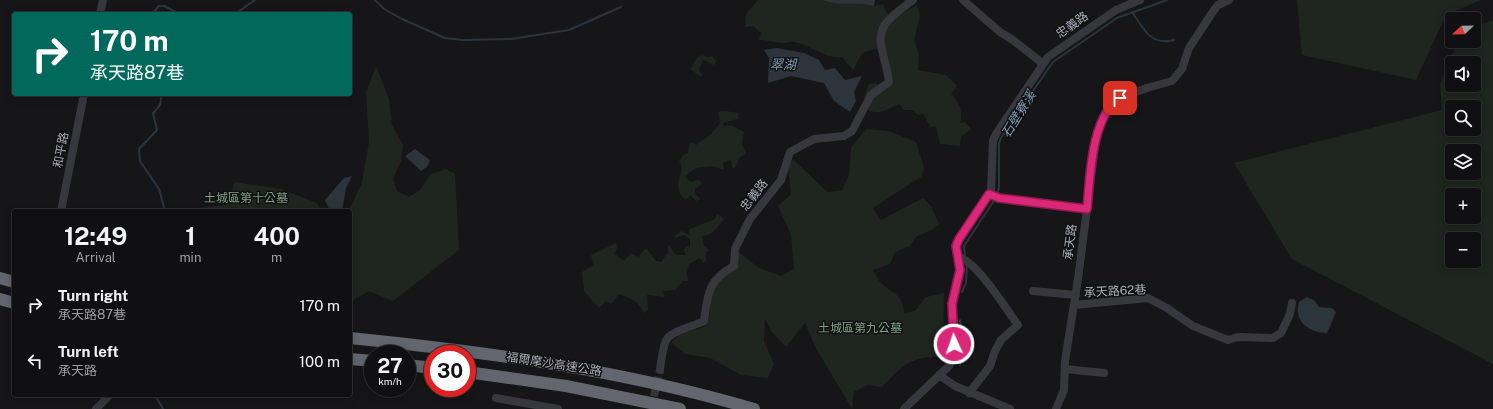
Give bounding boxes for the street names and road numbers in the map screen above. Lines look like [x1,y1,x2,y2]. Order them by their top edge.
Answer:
street label: 忠義路 [1053,9,1091,41]
street label: 和平路 [51,131,71,169]
street label: 忠義路 [737,177,771,213]
street label: 承天路 [1061,223,1079,261]
street label: 承天路62巷 [1083,282,1147,300]
street label: 福爾摩沙高速公路 [505,350,603,378]

